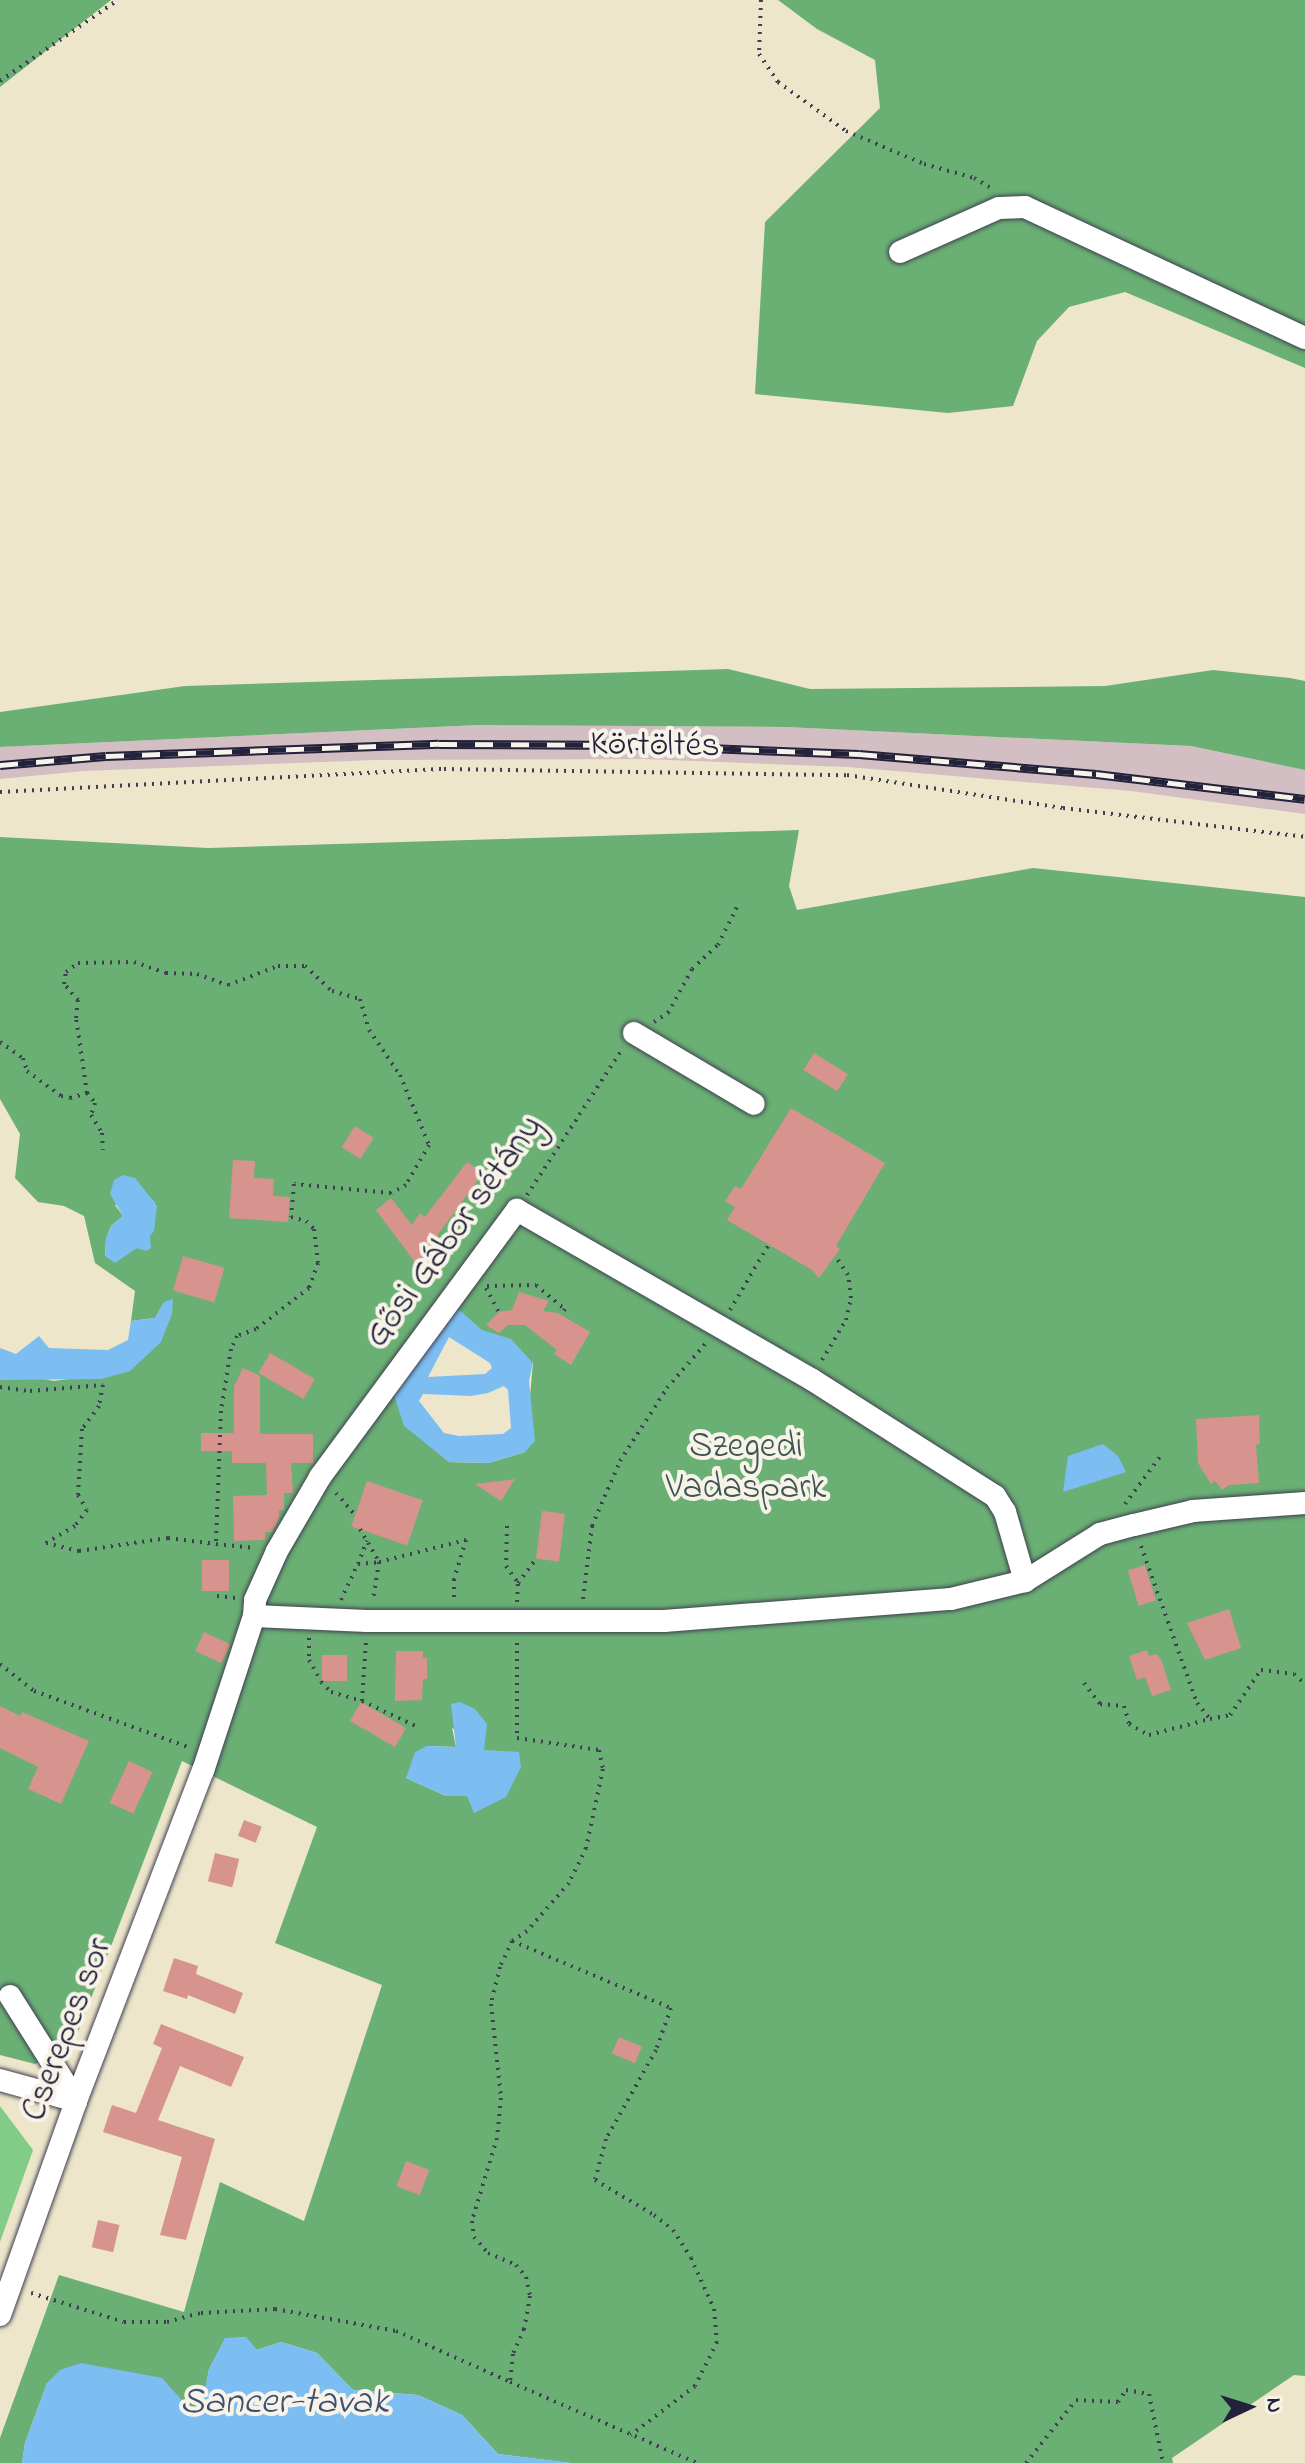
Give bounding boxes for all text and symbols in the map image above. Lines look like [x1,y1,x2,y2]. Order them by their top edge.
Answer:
street label: Körtöltés [590,723,720,769]
street label: Gősi Gábor sétány [356,1108,554,1356]
park label: Szegedi Vadaspark [666,1425,826,1510]
street label: Cserepes sor [13,1932,123,2128]
north arrow [1209,2367,1289,2447]
water label: Sancer-tavak [180,2381,388,2427]
text: N [1256,2397,1289,2414]

